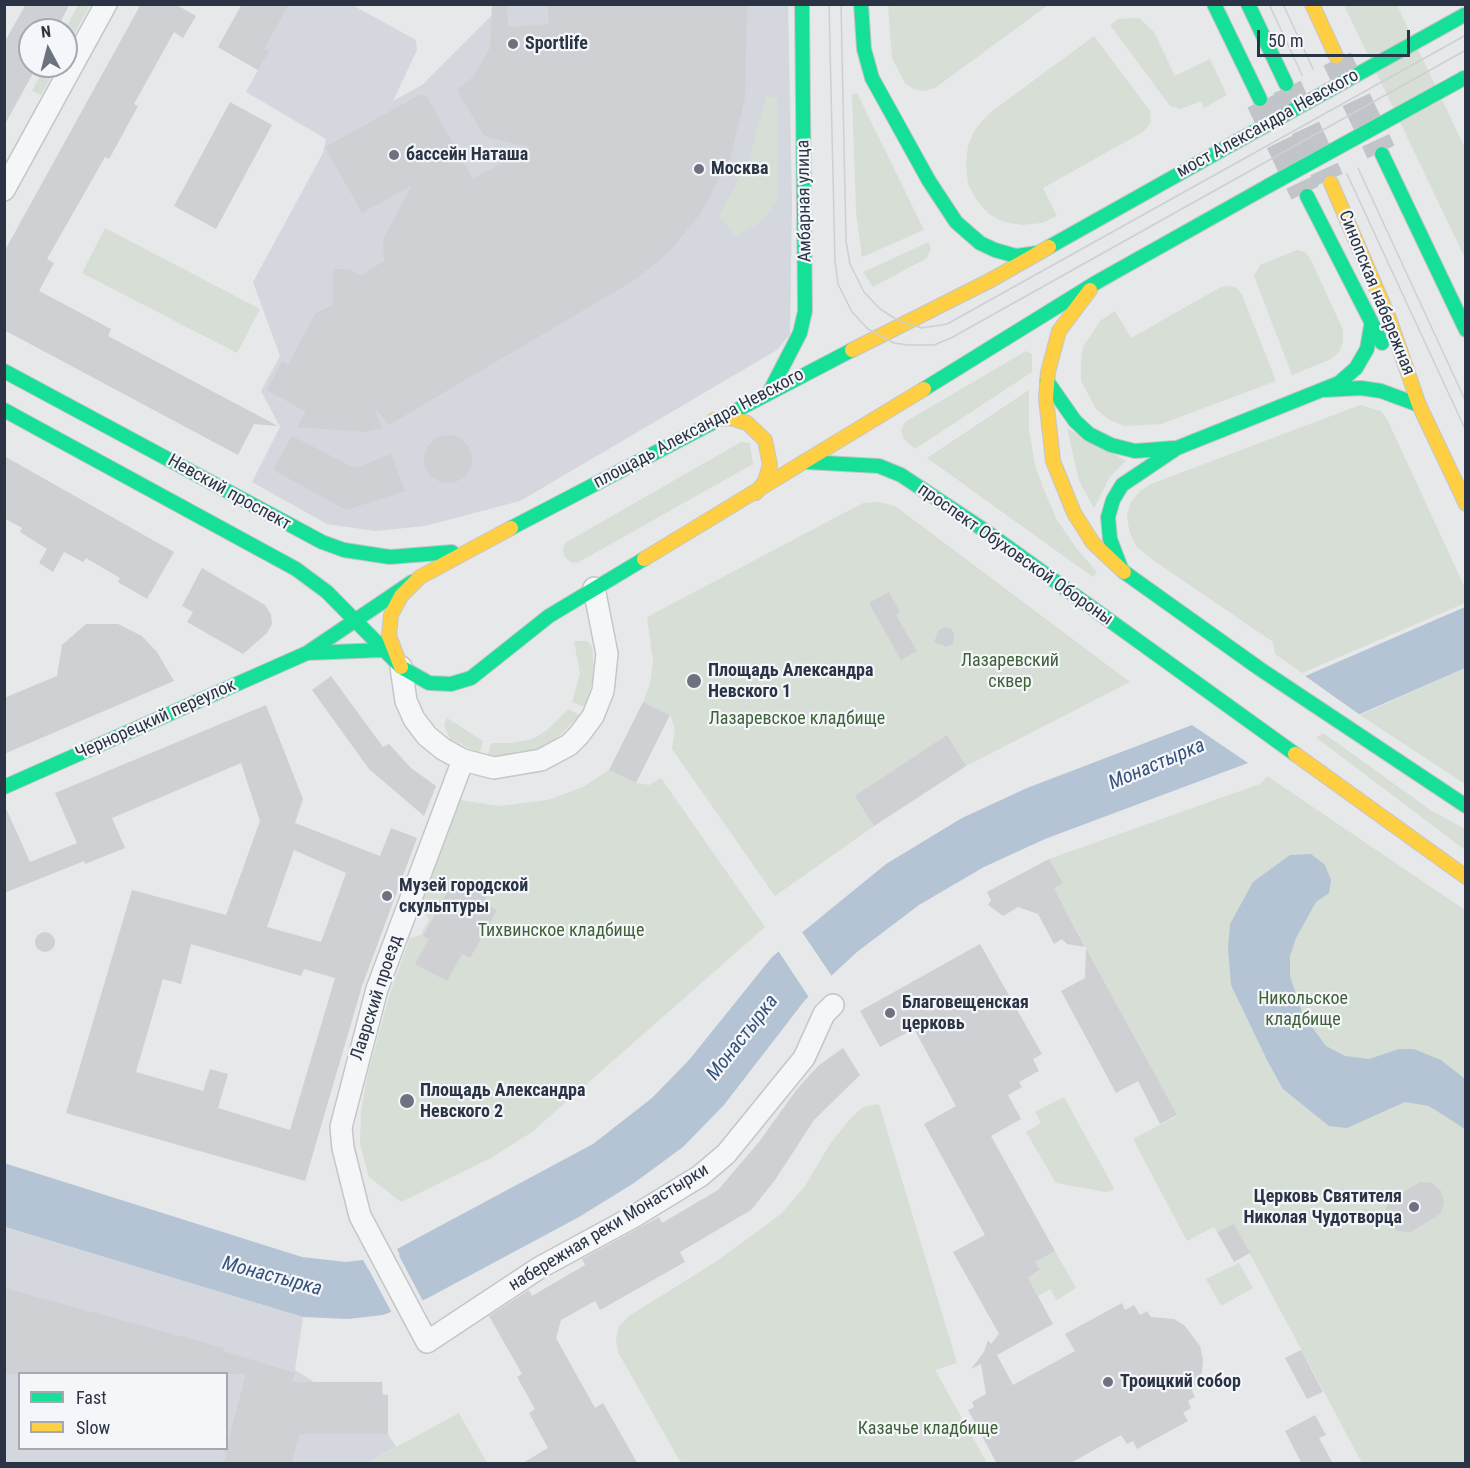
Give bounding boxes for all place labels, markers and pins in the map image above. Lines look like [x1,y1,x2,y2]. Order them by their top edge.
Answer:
place label: Sportlife [525,33,588,55]
marker: Sportlife [506,37,520,51]
place label: бассейн Наташа [406,144,528,166]
marker: бассейн Наташа [387,148,401,162]
place label: Москва [711,158,768,180]
marker: Москва [692,162,706,176]
place label: Площадь Александра Невского 1 [708,660,873,702]
marker: Площадь Александра Невского 1 [685,672,703,690]
place label: Музей городской скульптуры [399,875,528,918]
marker: Музей городской скульптуры [380,889,394,903]
place label: Благовещенская церковь [902,992,1029,1034]
marker: Благовещенская церковь [883,1006,897,1020]
place label: Площадь Александра Невского 2 [420,1080,585,1122]
marker: Площадь Александра Невского 2 [398,1092,416,1110]
place label: Церковь Святителя Николая Чудотворца [1243,1186,1402,1228]
marker: Церковь Святителя Николая Чудотворца [1407,1200,1421,1214]
place label: Троицкий собор [1120,1371,1241,1393]
marker: Троицкий собор [1101,1375,1115,1389]

